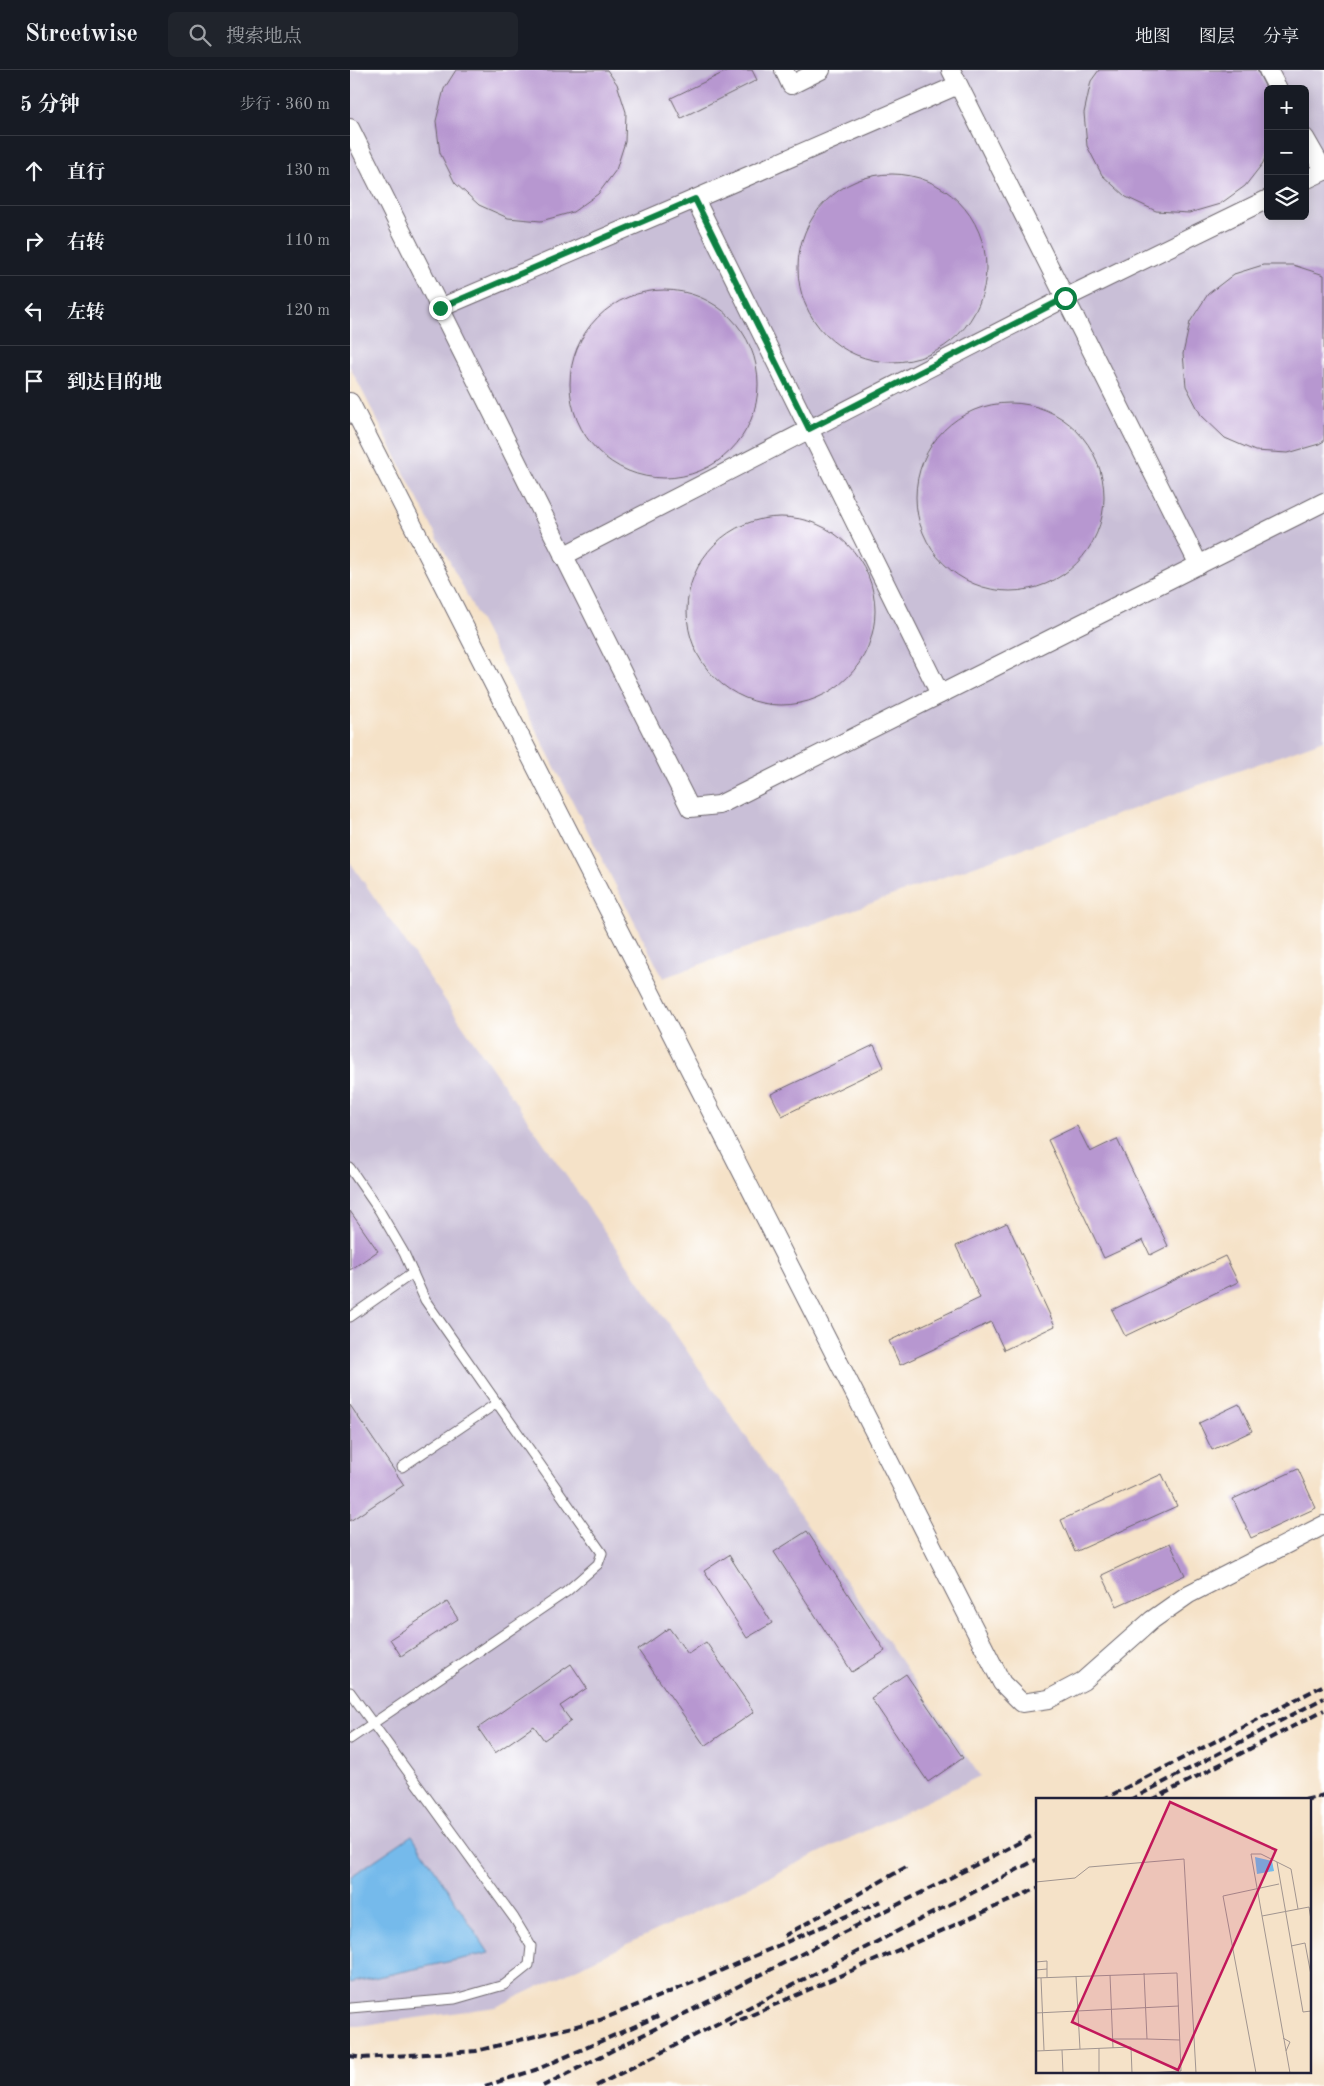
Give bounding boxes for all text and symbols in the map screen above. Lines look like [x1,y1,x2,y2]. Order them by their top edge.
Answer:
search box [168,12,518,57]
icon: search [186,21,214,49]
text: Streetwise [25,23,138,47]
text: 搜索地点 [226,28,302,47]
text: 地图 [1135,28,1171,46]
text: 图层 [1199,28,1235,46]
text: 分享 [1263,28,1299,46]
map controls [1264,85,1309,220]
button: + [1264,85,1309,130]
text: 5 分钟 [20,95,80,116]
text: 步行 · 360 m [240,97,330,113]
button: − [1264,130,1309,175]
icon: ahead [20,157,48,185]
text: 130 m [285,163,330,179]
text: 直行 [67,164,105,183]
button: layers [1264,175,1309,220]
icon: right [20,227,48,255]
text: 110 m [285,233,330,249]
text: 右转 [67,234,105,253]
route start [1054,287,1077,310]
icon: left [20,297,48,325]
route end [429,297,452,320]
text: 120 m [285,303,330,319]
text: 左转 [67,304,105,323]
icon: arrive [20,367,48,395]
text: 到达目的地 [67,374,162,393]
inset map [1036,1798,1312,2074]

